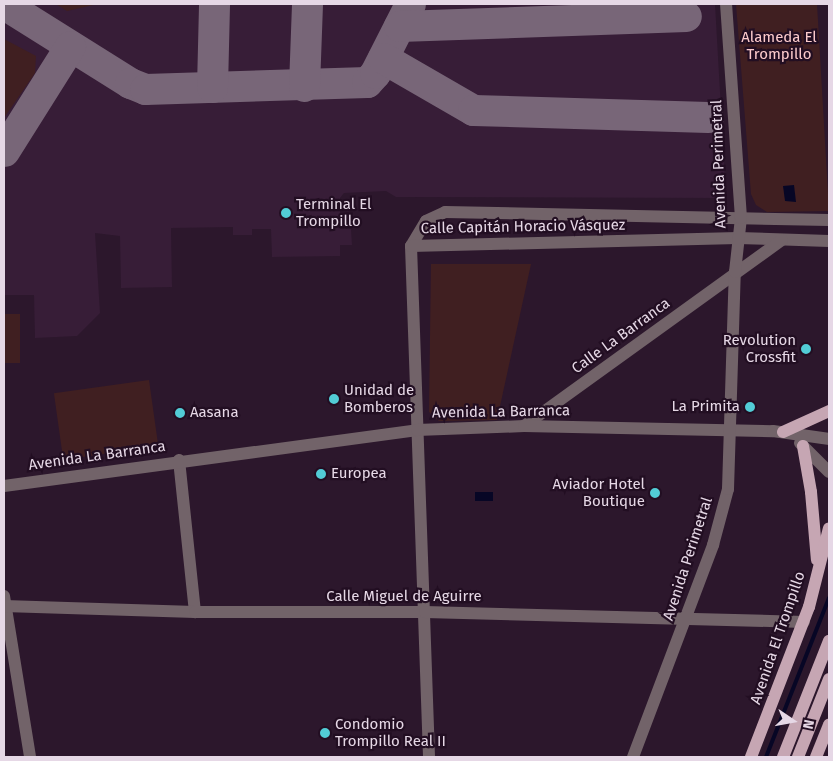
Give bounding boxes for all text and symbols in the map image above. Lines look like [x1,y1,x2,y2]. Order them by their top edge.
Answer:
park label: Alameda El Trompillo [741,28,817,63]
street label: Avenida Perimetral [708,99,730,229]
place label: Terminal El Trompillo [296,195,371,230]
marker: Terminal El Trompillo [280,207,292,219]
street label: Calle Capitán Horacio Vásquez [421,216,625,238]
street label: Calle La Barranca [568,294,674,378]
place label: Revolution Crossfit [723,331,796,366]
marker: Revolution Crossfit [800,343,812,355]
place label: Unidad de Bomberos [344,381,414,416]
marker: Unidad de Bomberos [328,393,340,405]
place label: La Primita [672,398,740,416]
marker: La Primita [744,401,756,413]
street label: Avenida La Barranca [432,402,570,422]
place label: Aasana [190,404,239,422]
marker: Aasana [174,407,186,419]
street label: Avenida La Barranca [27,437,167,475]
place label: Europea [331,465,387,483]
marker: Europea [315,468,327,480]
place label: Aviador Hotel Boutique [552,475,645,510]
marker: Aviador Hotel Boutique [649,487,661,499]
street label: Avenida Perimetral [660,495,716,623]
street label: Avenida El Trompillo [747,569,809,707]
street label: Calle Miguel de Aguirre [326,588,482,606]
north arrow [768,696,818,746]
place label: Condomio Trompillo Real II [335,715,446,750]
text: N [799,718,817,731]
marker: Condomio Trompillo Real II [319,727,331,739]

